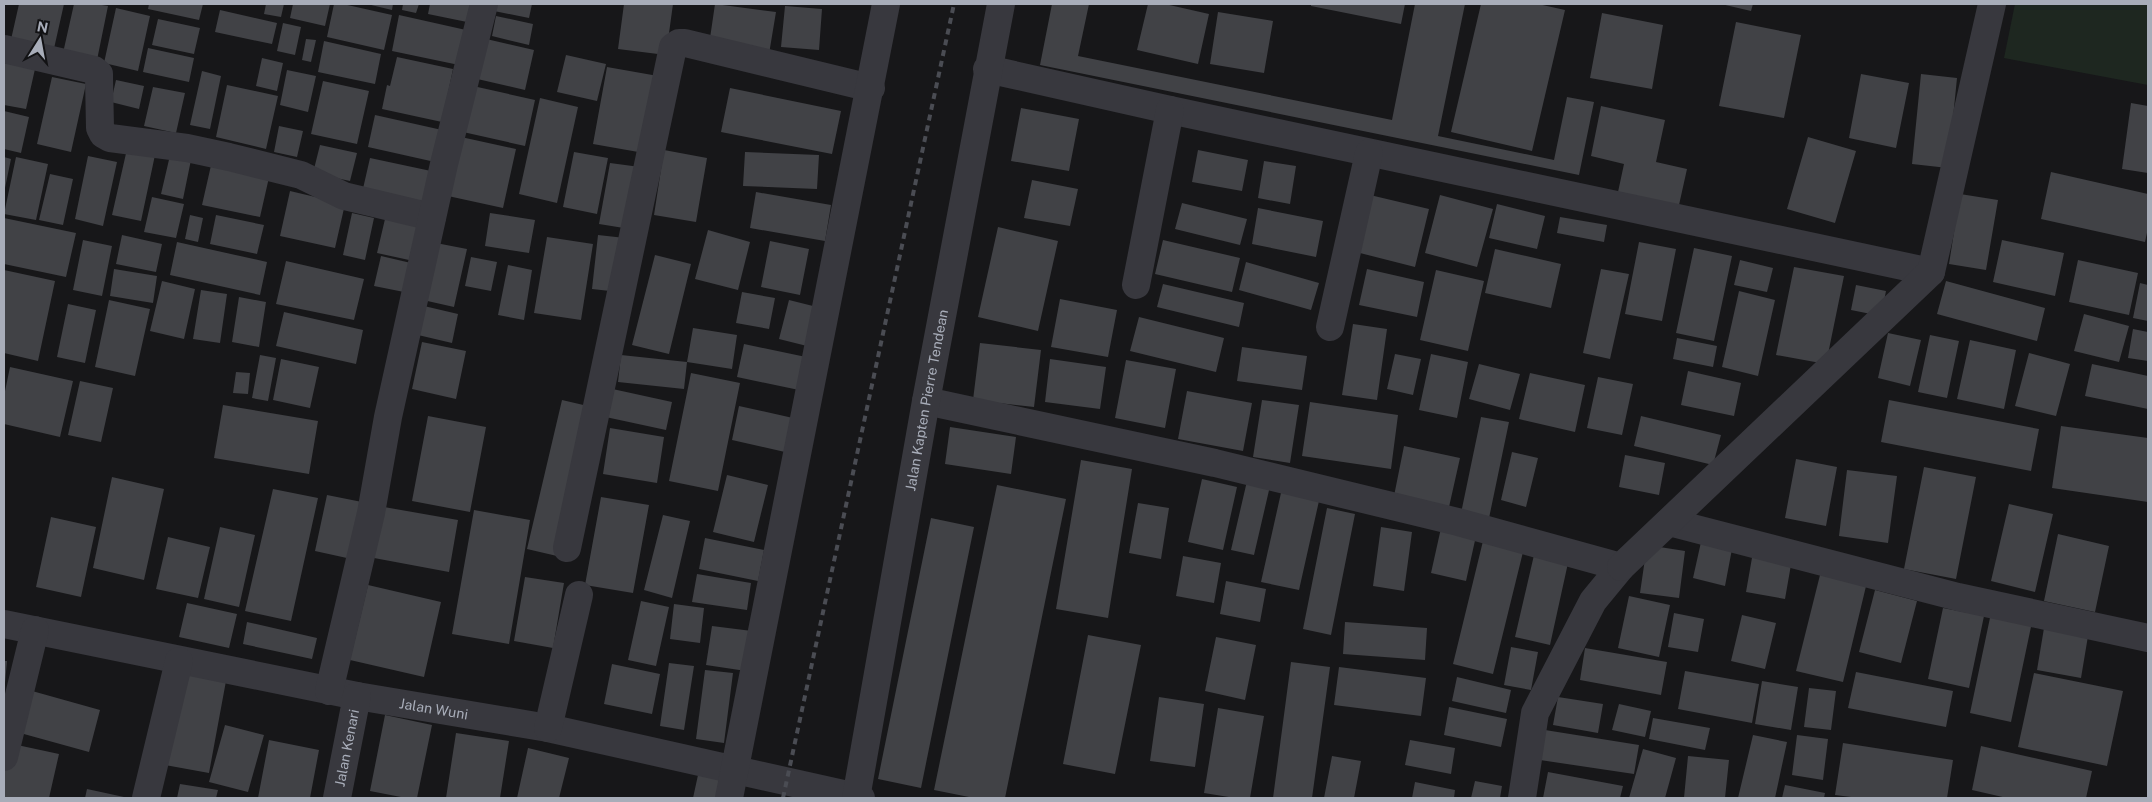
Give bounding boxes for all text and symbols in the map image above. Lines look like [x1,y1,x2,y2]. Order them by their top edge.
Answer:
north arrow [15,15,65,65]
text: N [36,18,49,36]
street label: Jalan Kapten Pierre Tendean [902,308,951,492]
street label: Jalan Wuni [398,695,469,722]
street label: Jalan Kenari [331,708,362,788]

